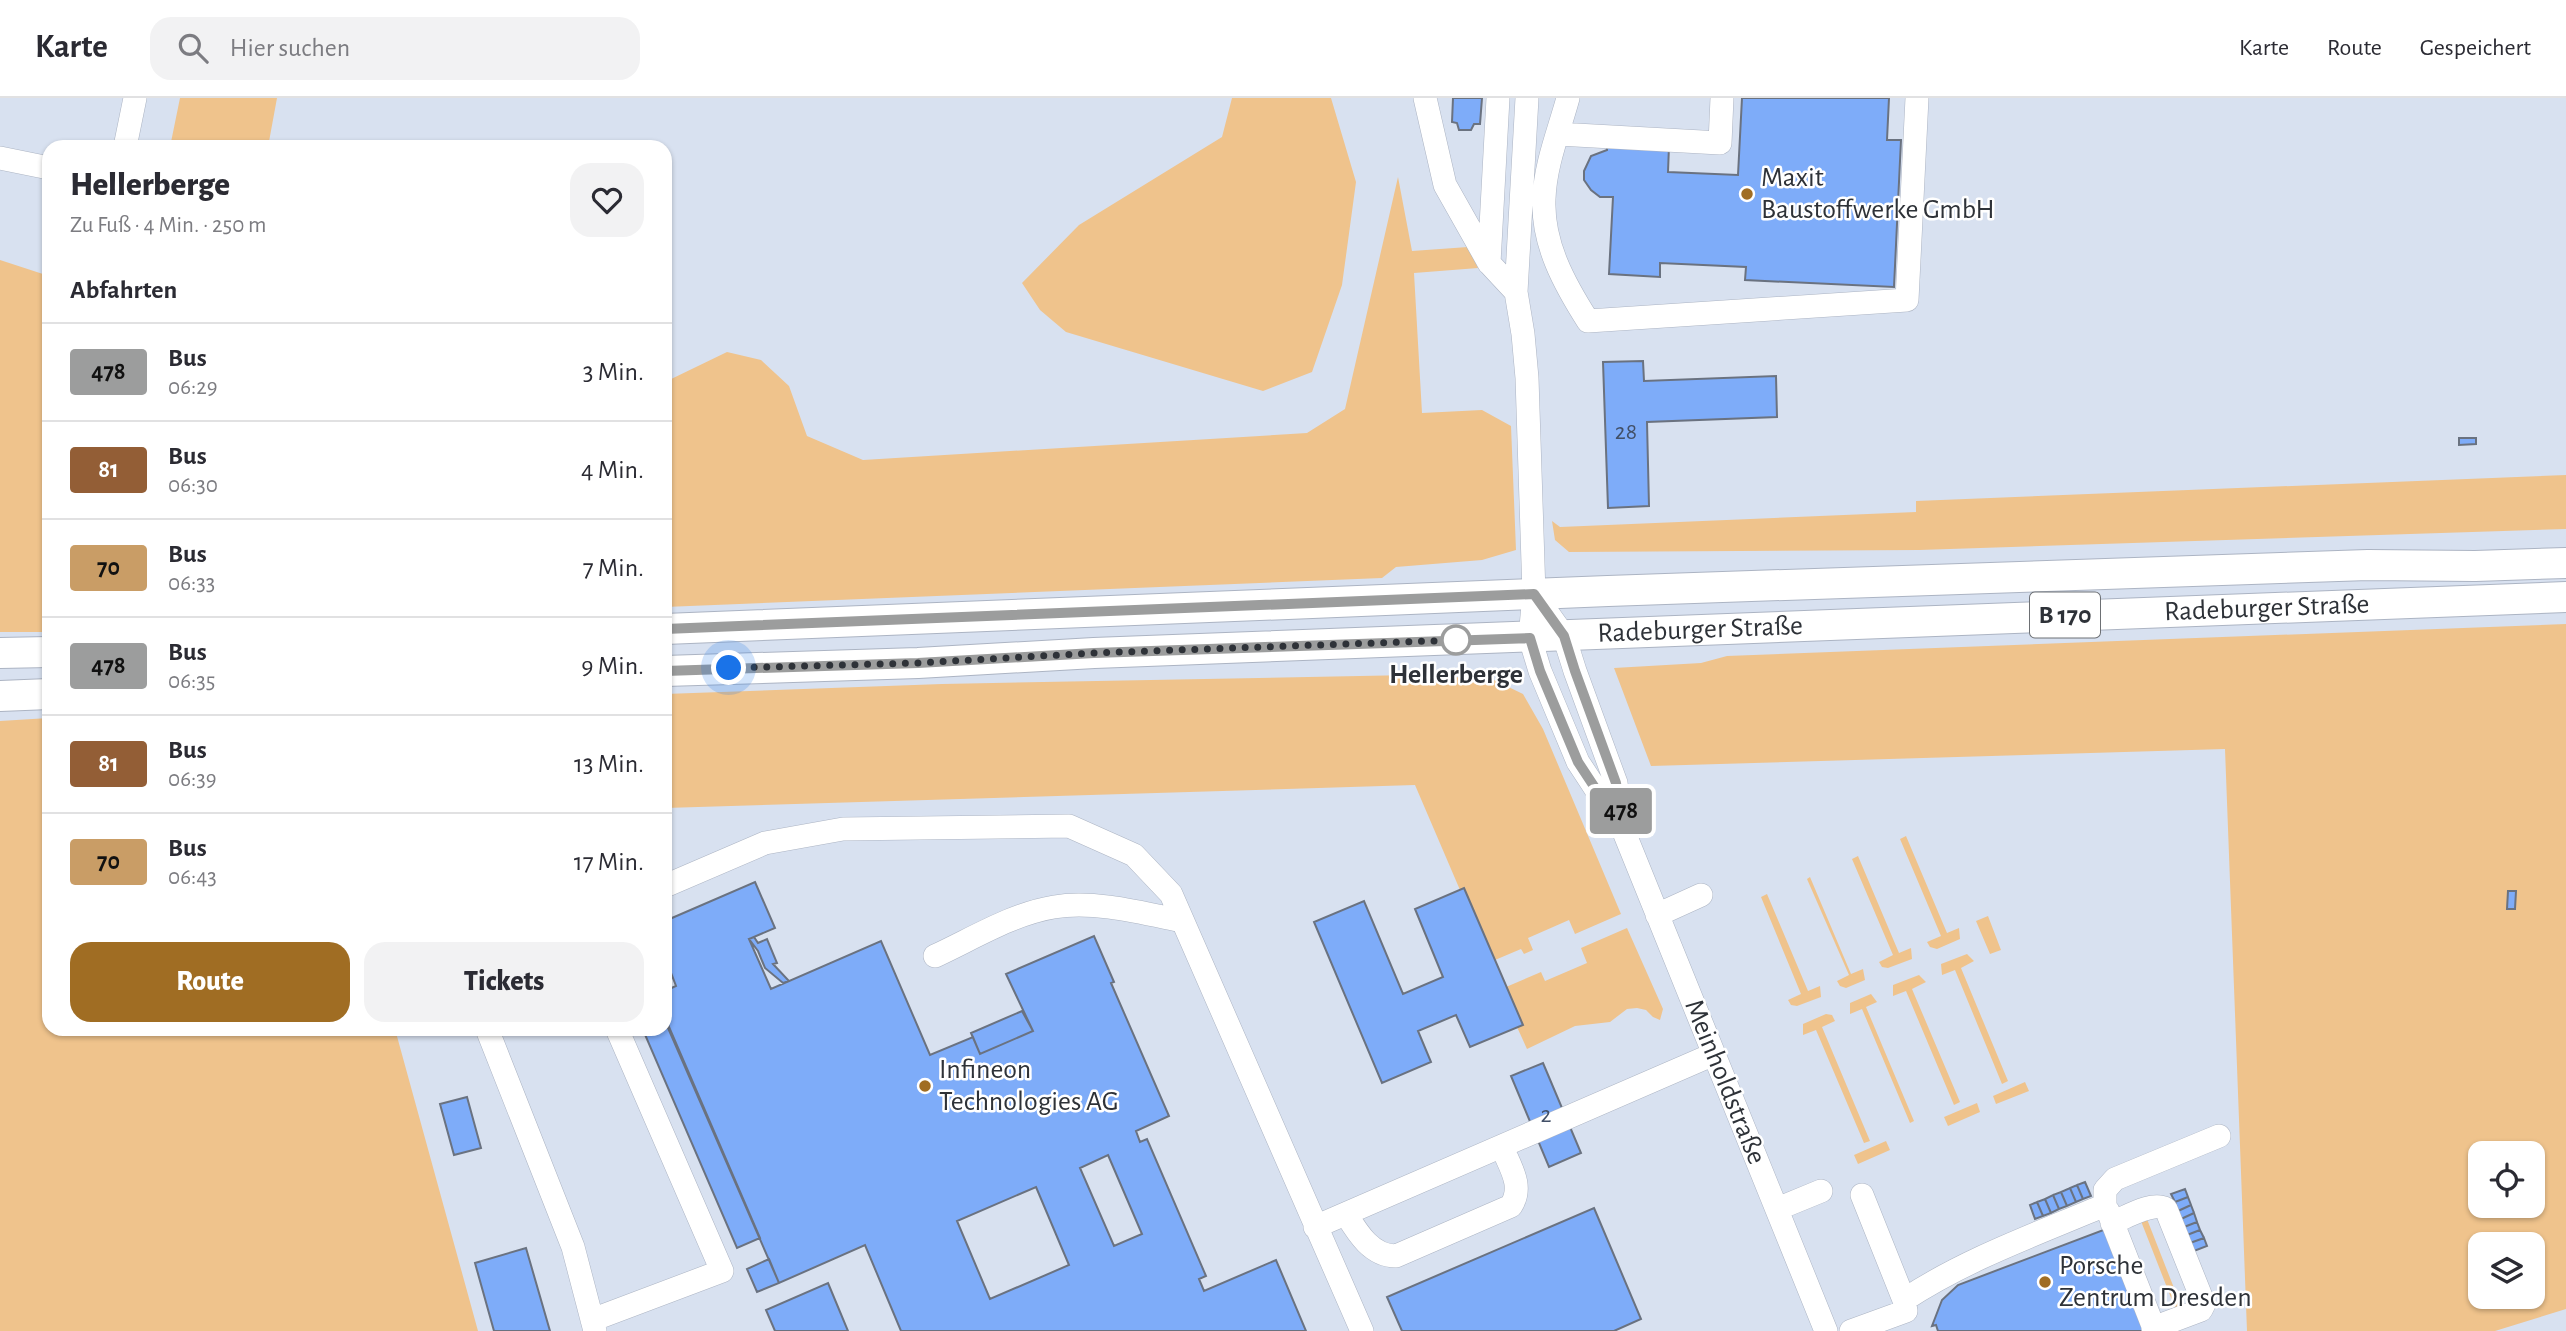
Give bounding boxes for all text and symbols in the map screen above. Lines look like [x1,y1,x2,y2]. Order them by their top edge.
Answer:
search box [150,17,640,80]
icon: search [174,29,212,67]
text: Karte [35,31,108,64]
text: Hier suchen [230,35,350,61]
text: Karte [2239,36,2289,60]
text: Route [2327,36,2382,60]
text: Gespeichert [2420,36,2531,60]
button: heart [570,163,644,237]
place label: Maxit Baustoffwerke GmbH [1761,164,1995,224]
text: Hellerberge [70,169,230,202]
marker: Maxit Baustoffwerke GmbH [1739,186,1755,202]
text: Zu Fuß · 4 Min. · 250 m [70,214,267,237]
text: Abfahrten [70,277,177,303]
text: Bus [168,345,207,371]
text: 3 Min. [583,359,644,385]
text: 478 [91,360,126,384]
text: 06:29 [168,376,218,399]
house number: 28 [1615,420,1637,444]
text: Bus [168,443,207,469]
text: 4 Min. [581,457,644,483]
text: 81 [98,458,119,482]
text: 06:30 [168,474,218,497]
text: Bus [168,541,207,567]
text: 7 Min. [583,555,644,581]
text: 70 [97,556,120,580]
text: 06:33 [168,572,215,595]
street label: Radeburger Straße [2164,590,2370,626]
road number: B 170 [2030,593,2100,638]
street label: Radeburger Straße [1597,612,1803,648]
marker: Hellerberge [1441,625,1471,655]
text: Bus [168,639,207,665]
your location [711,650,746,685]
text: 9 Min. [581,653,644,679]
text: 478 [91,654,126,678]
place label: Hellerberge [1389,661,1523,689]
text: 06:35 [168,670,215,693]
text: Bus [168,737,207,763]
text: 13 Min. [574,751,644,777]
text: 81 [98,752,119,776]
text: 06:39 [168,768,217,791]
line badge: 478 [1581,788,1661,834]
text: 478 [1604,799,1638,823]
text: Bus [168,835,207,861]
text: 17 Min. [574,849,644,875]
text: 70 [97,850,120,874]
text: 06:43 [168,866,217,889]
button: Route [70,942,350,1022]
button: Tickets [364,942,644,1022]
street label: Meinholdstraße [1679,996,1771,1168]
place label: Infineon Technologies AG [939,1056,1119,1116]
marker: Infineon Technologies AG [917,1078,933,1094]
house number: 2 [1541,1103,1552,1127]
map controls [2468,1141,2545,1309]
button: locate [2468,1141,2545,1218]
button: layers [2468,1232,2545,1309]
place label: Porsche Zentrum Dresden [2059,1252,2252,1312]
marker: Porsche Zentrum Dresden [2037,1274,2053,1290]

